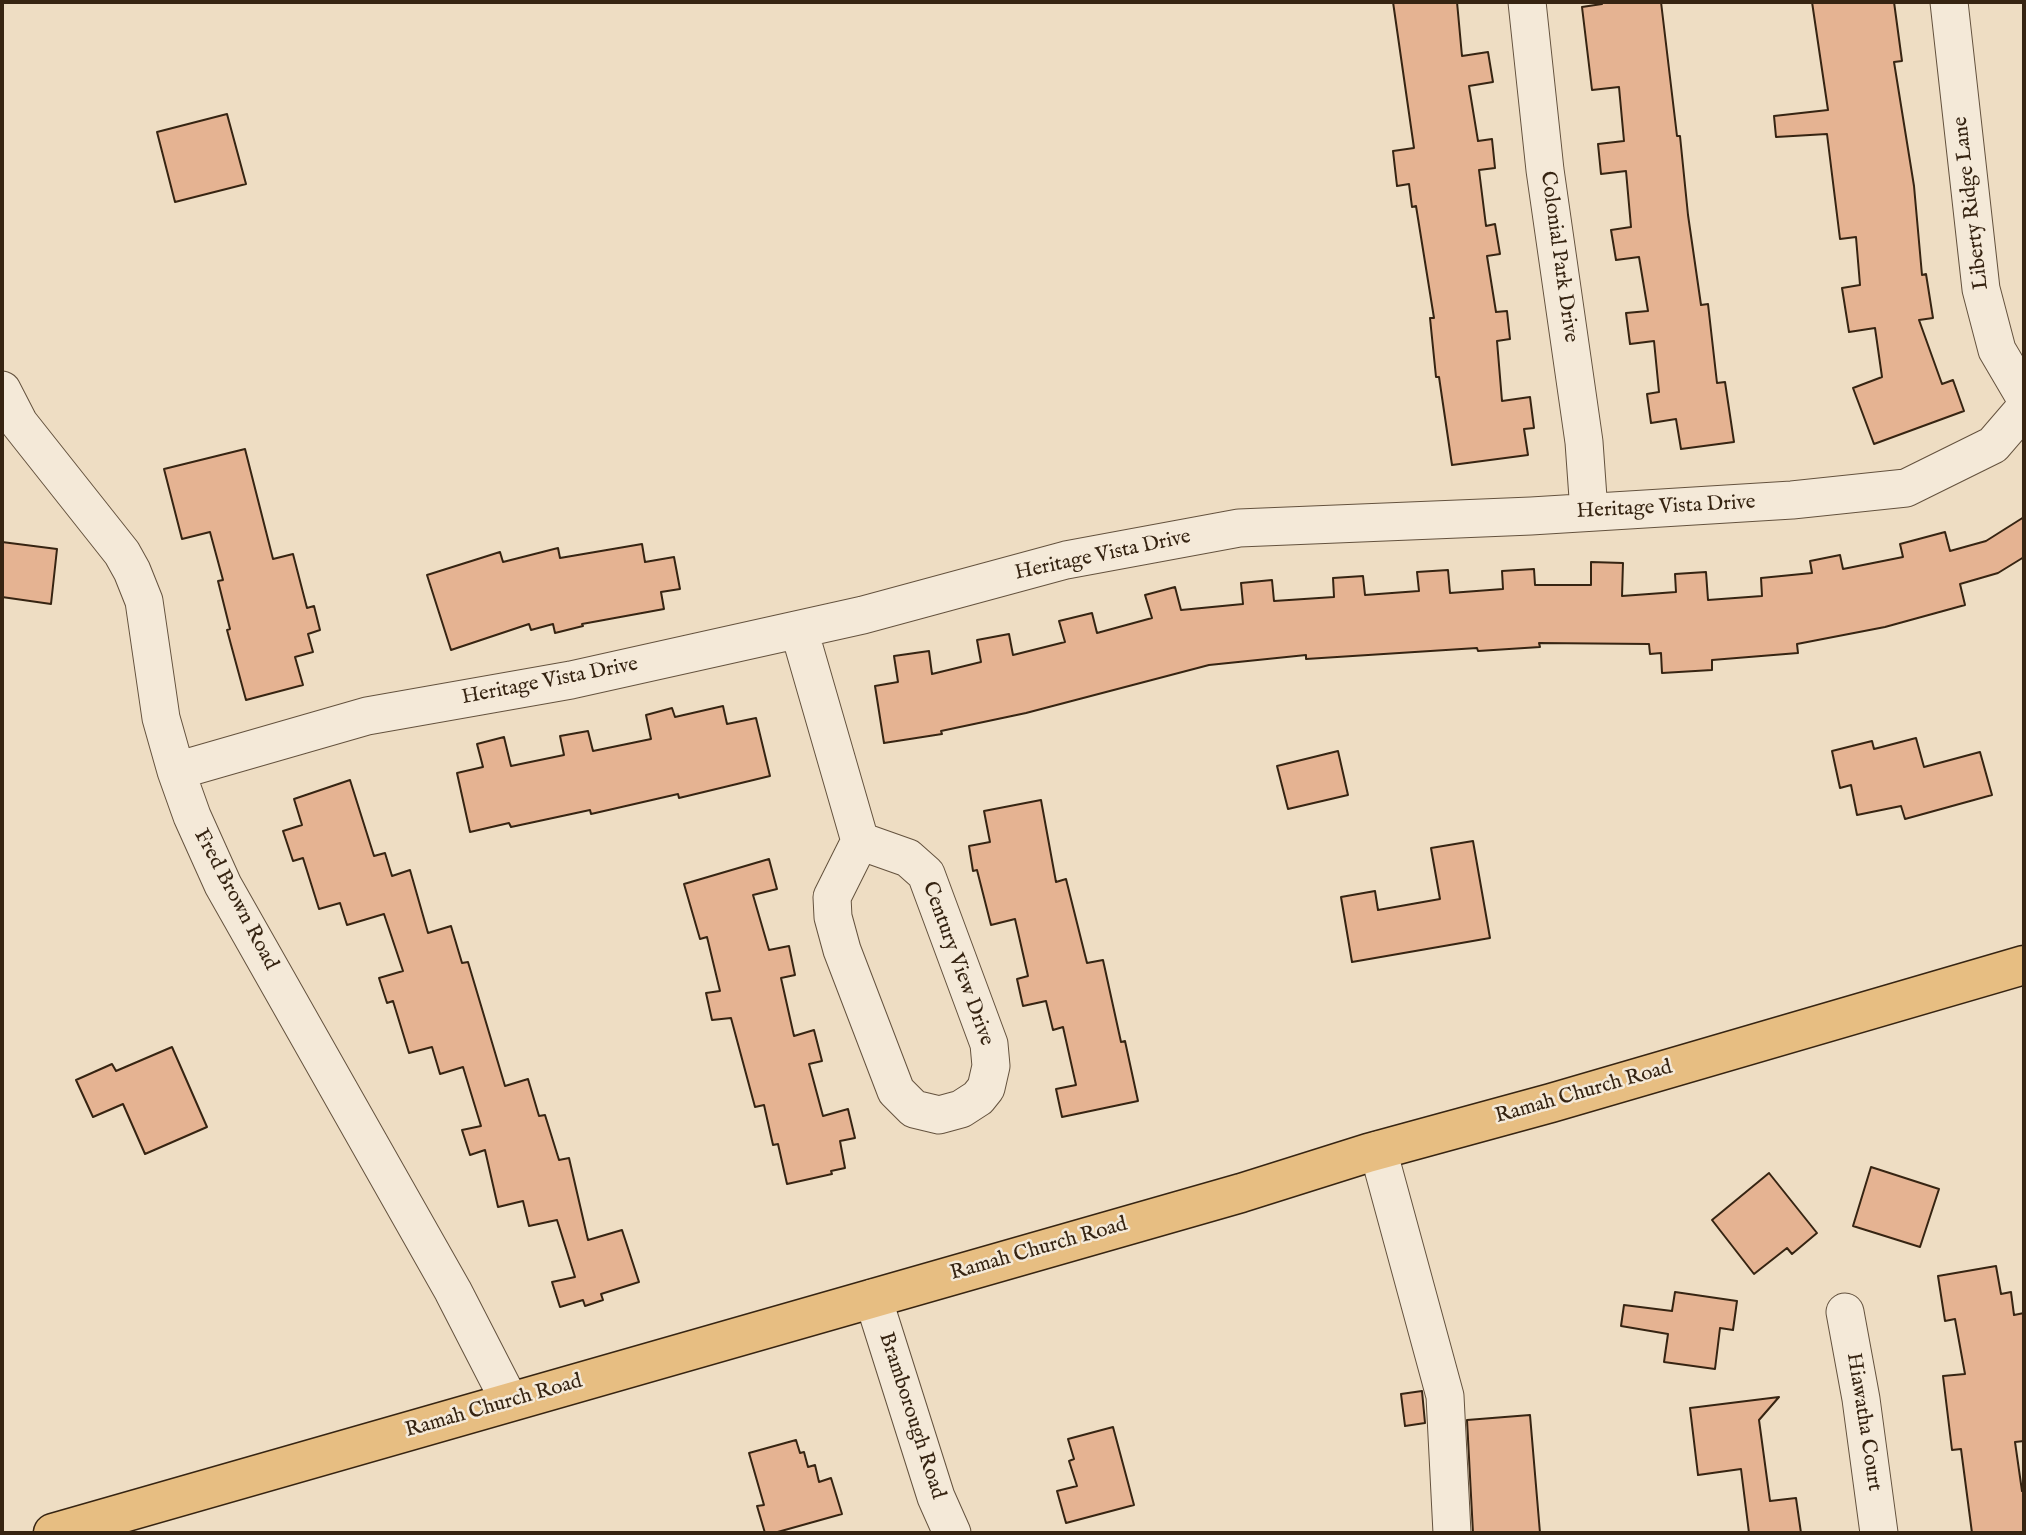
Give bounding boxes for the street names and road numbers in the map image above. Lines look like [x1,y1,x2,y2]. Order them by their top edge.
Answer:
street label: Liberty Ridge Lane [1949,115,1995,291]
street label: Colonial Park Drive [1533,170,1583,344]
street label: Heritage Vista Drive [1576,491,1756,525]
street label: Heritage Vista Drive [1013,525,1193,587]
street label: Heritage Vista Drive [460,653,640,711]
street label: Fred Brown Road [187,825,283,975]
street label: Century View Drive [916,879,998,1049]
street label: Ramah Church Road [1493,1056,1675,1130]
street label: Ramah Church Road [948,1213,1130,1287]
street label: Bramborough Road [872,1329,950,1503]
street label: Hiawatha Court [1840,1351,1886,1493]
street label: Ramah Church Road [403,1370,585,1444]

